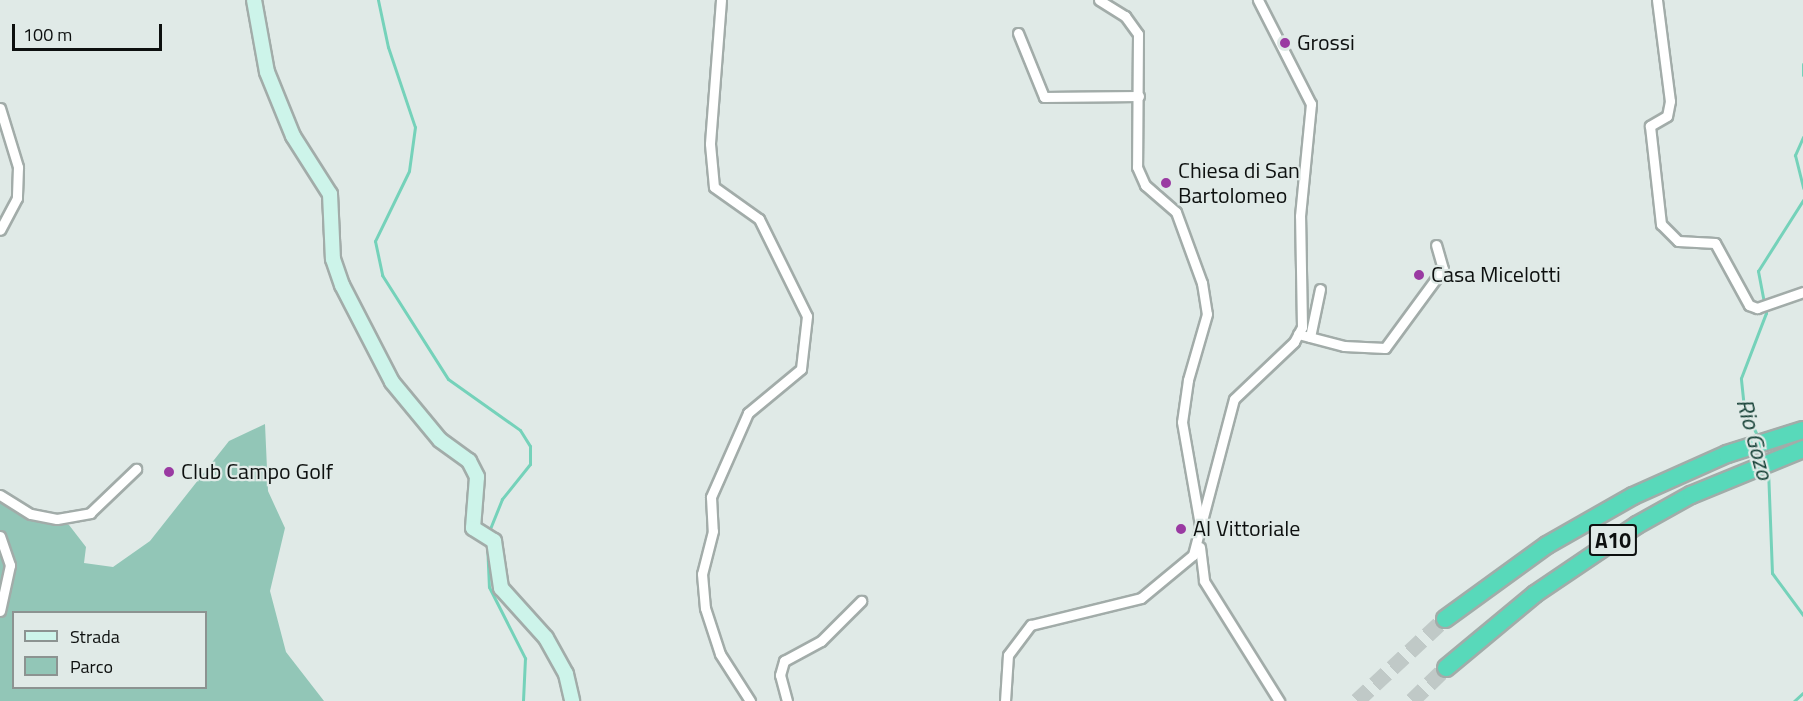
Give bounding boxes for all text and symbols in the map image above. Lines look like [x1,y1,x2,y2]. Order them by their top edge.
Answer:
scale bar [15,12,165,50]
text: 100 m [23,21,72,48]
place label: Grossi [1297,30,1355,56]
marker: Grossi [1278,36,1292,50]
place label: Chiesa di San Bartolomeo [1178,157,1300,208]
marker: Chiesa di San Bartolomeo [1159,176,1173,190]
place label: Casa Micelotti [1431,262,1561,288]
marker: Casa Micelotti [1412,268,1426,282]
water label: Rio Gozo [1730,395,1780,483]
place label: Club Campo Golf [181,459,333,485]
marker: Club Campo Golf [162,465,176,479]
place label: Al Vittoriale [1193,516,1300,542]
marker: Al Vittoriale [1174,522,1188,536]
road number: A10 [1588,522,1638,558]
legend [12,611,207,689]
text: Strada [70,623,120,650]
text: Parco [70,653,113,680]

